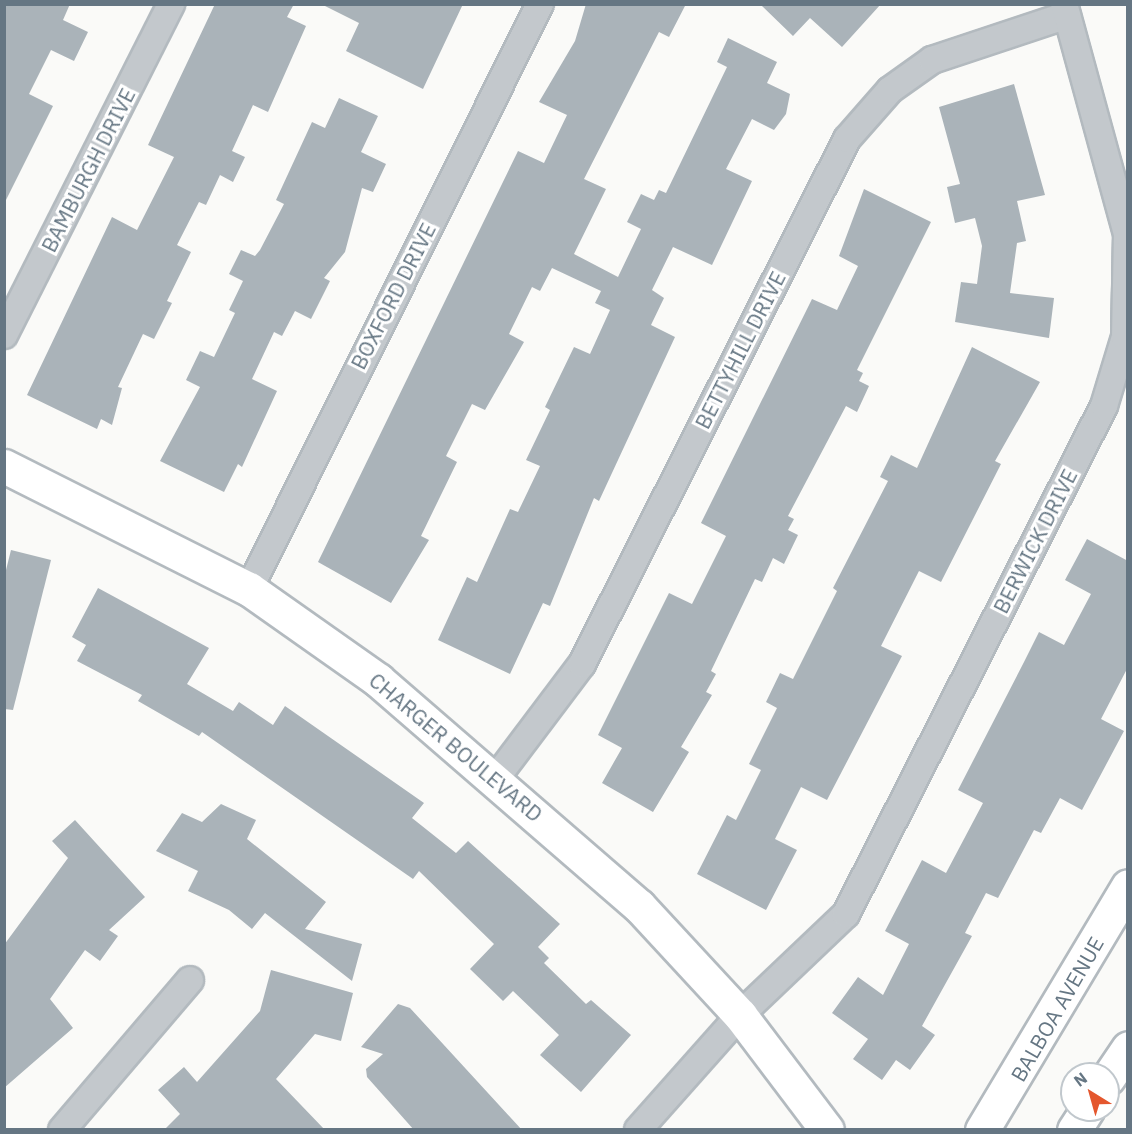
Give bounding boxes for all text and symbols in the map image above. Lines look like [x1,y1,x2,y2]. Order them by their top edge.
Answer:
street label: BAMBURGH DRIVE [36,84,140,256]
street label: BOXFORD DRIVE [345,219,441,373]
street label: BETTYHILL DRIVE [689,267,791,433]
street label: BERWICK DRIVE [988,465,1082,617]
street label: CHARGER BOULEVARD [364,667,548,827]
street label: BALBOA AVENUE [1005,932,1109,1086]
north arrow [1060,1062,1120,1122]

